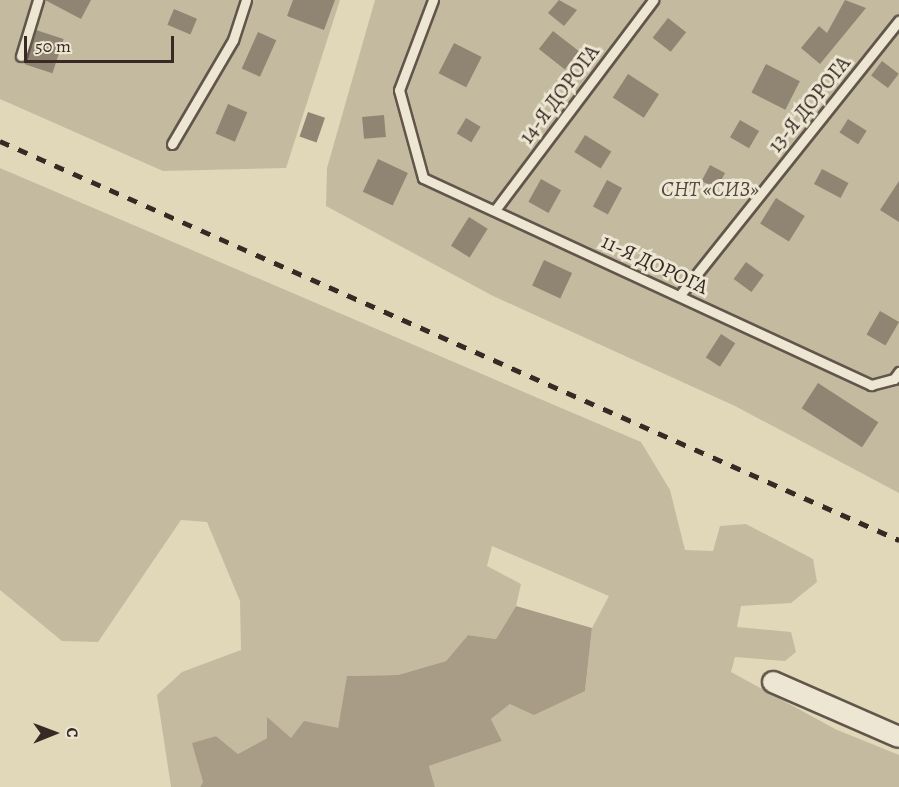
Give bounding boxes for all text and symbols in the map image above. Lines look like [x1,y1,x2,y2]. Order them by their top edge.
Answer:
scale bar [27,24,177,62]
text: 50 m [35,34,71,58]
street label: 14-Я ДОРОГА [514,40,604,148]
street label: 13-Я ДОРОГА [763,51,855,157]
park label: СНТ «СИЗ» [661,176,759,202]
street label: 11-Я ДОРОГА [598,228,712,300]
north arrow [24,703,84,763]
text: С [61,728,83,738]

